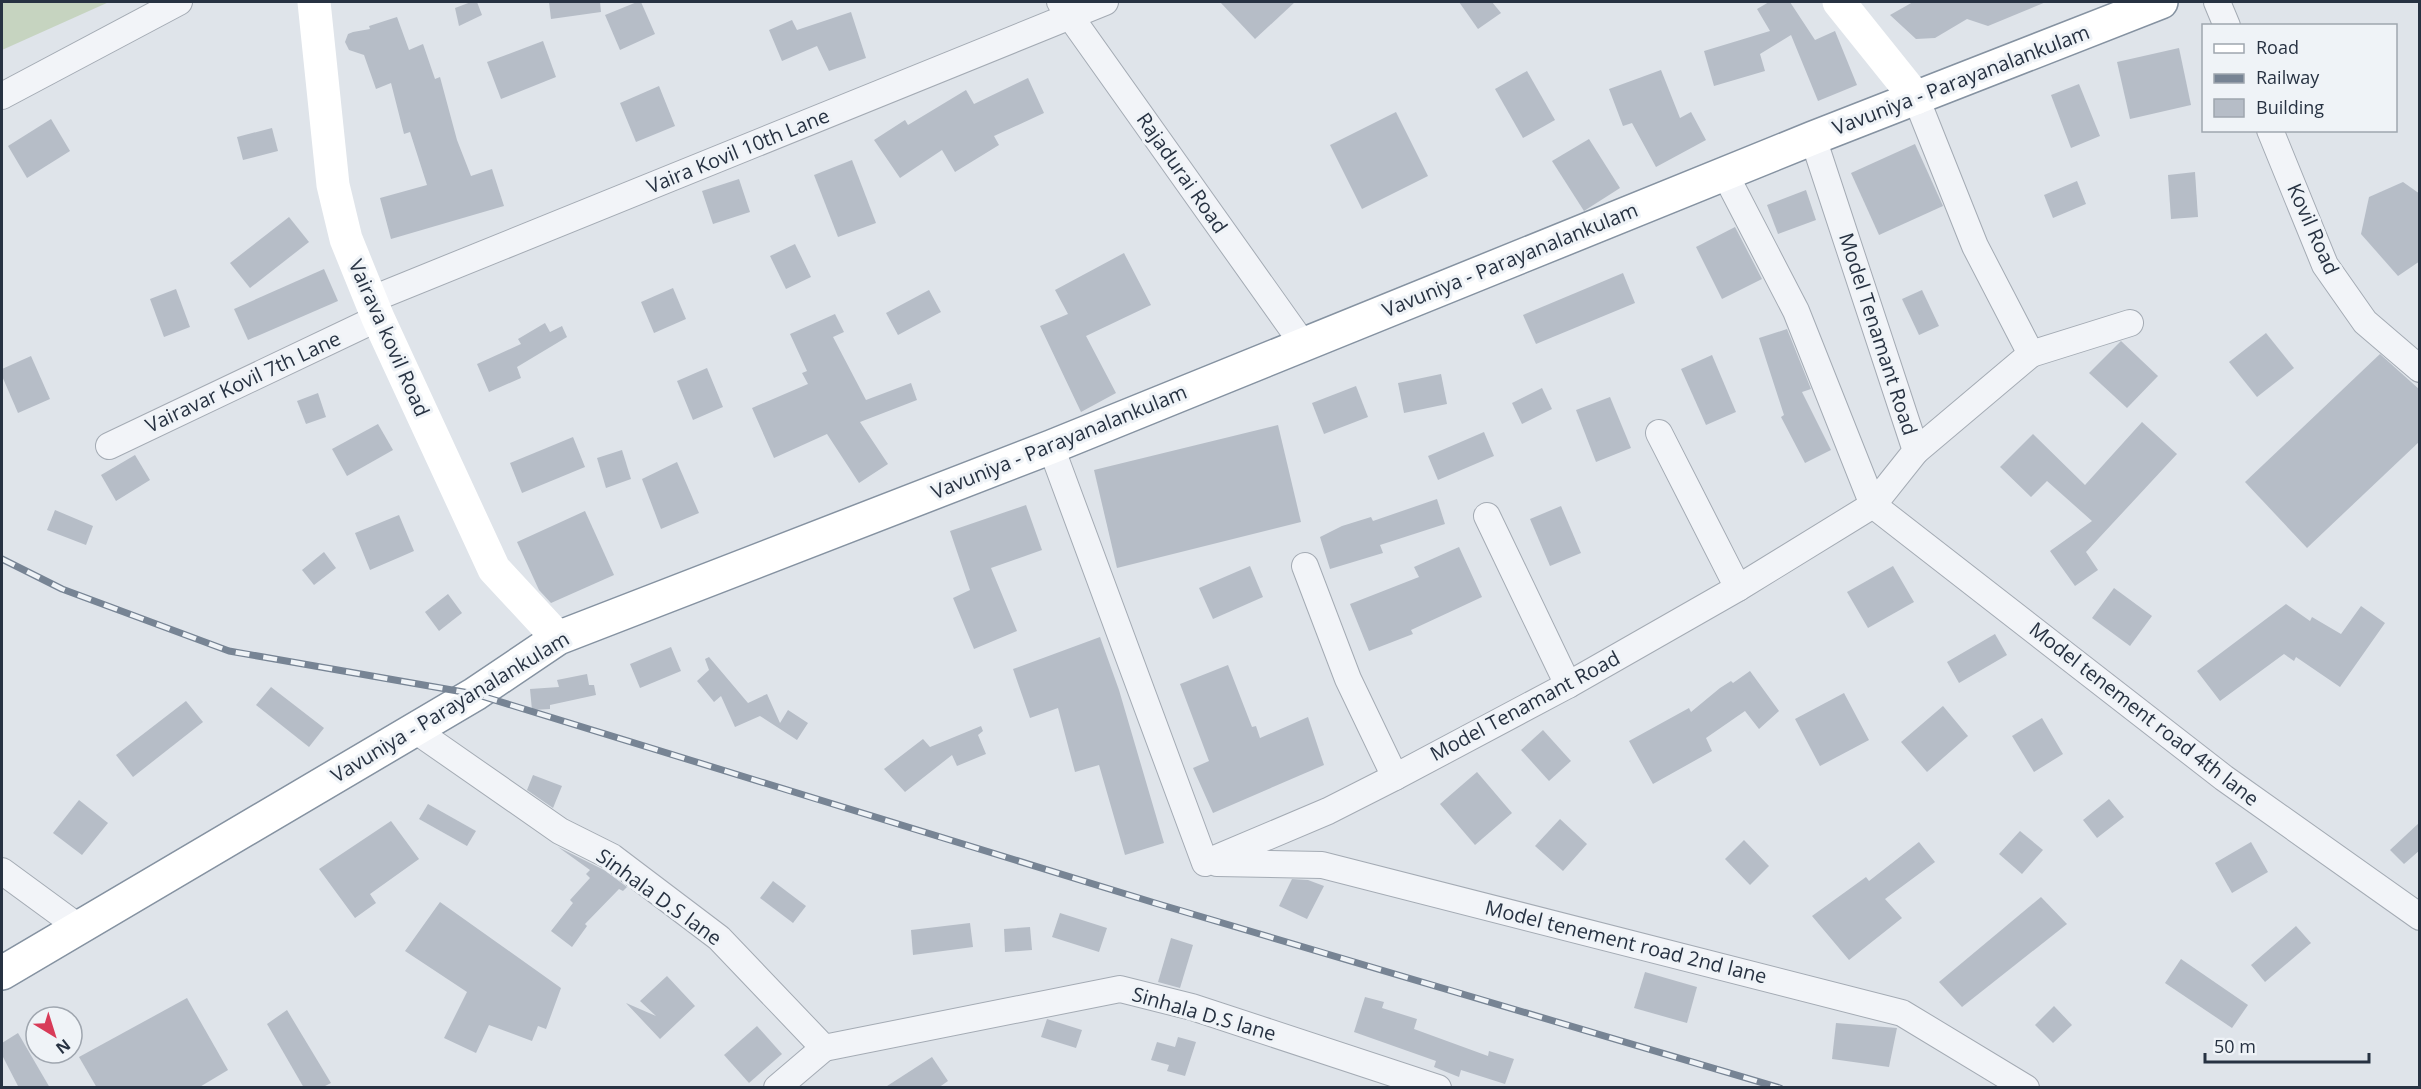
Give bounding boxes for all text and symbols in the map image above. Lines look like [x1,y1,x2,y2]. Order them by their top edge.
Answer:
street label: Vavuniya - Parayanalankulam [1828,18,2093,141]
legend [2202,24,2397,132]
text: Road [2256,35,2299,59]
text: Railway [2256,65,2320,89]
text: Building [2256,95,2324,119]
street label: Vaira Kovil 10th Lane [643,102,833,200]
street label: Rajadurai Road [1131,107,1234,238]
street label: Kovil Road [2281,179,2346,279]
street label: Vavuniya - Parayanalankulam [1378,196,1642,323]
street label: Model Tenamant Road [1833,229,1924,439]
street label: Vairava kovil Road [343,255,436,421]
street label: Vairavar Kovil 7th Lane [141,324,345,439]
street label: Vavuniya - Parayanalankulam [927,378,1191,505]
street label: Model tenement road 4th lane [2024,615,2265,812]
street label: Vavuniya - Parayanalankulam [326,625,574,789]
street label: Model Tenamant Road [1425,644,1624,767]
street label: Sinhala D.S lane [591,842,727,951]
street label: Model tenement road 2nd lane [1482,893,1770,990]
street label: Sinhala D.S lane [1129,980,1279,1047]
north arrow [24,1005,84,1065]
scale bar [2205,1026,2368,1064]
text: N [51,1034,75,1059]
text: 50 m [2214,1034,2256,1058]

